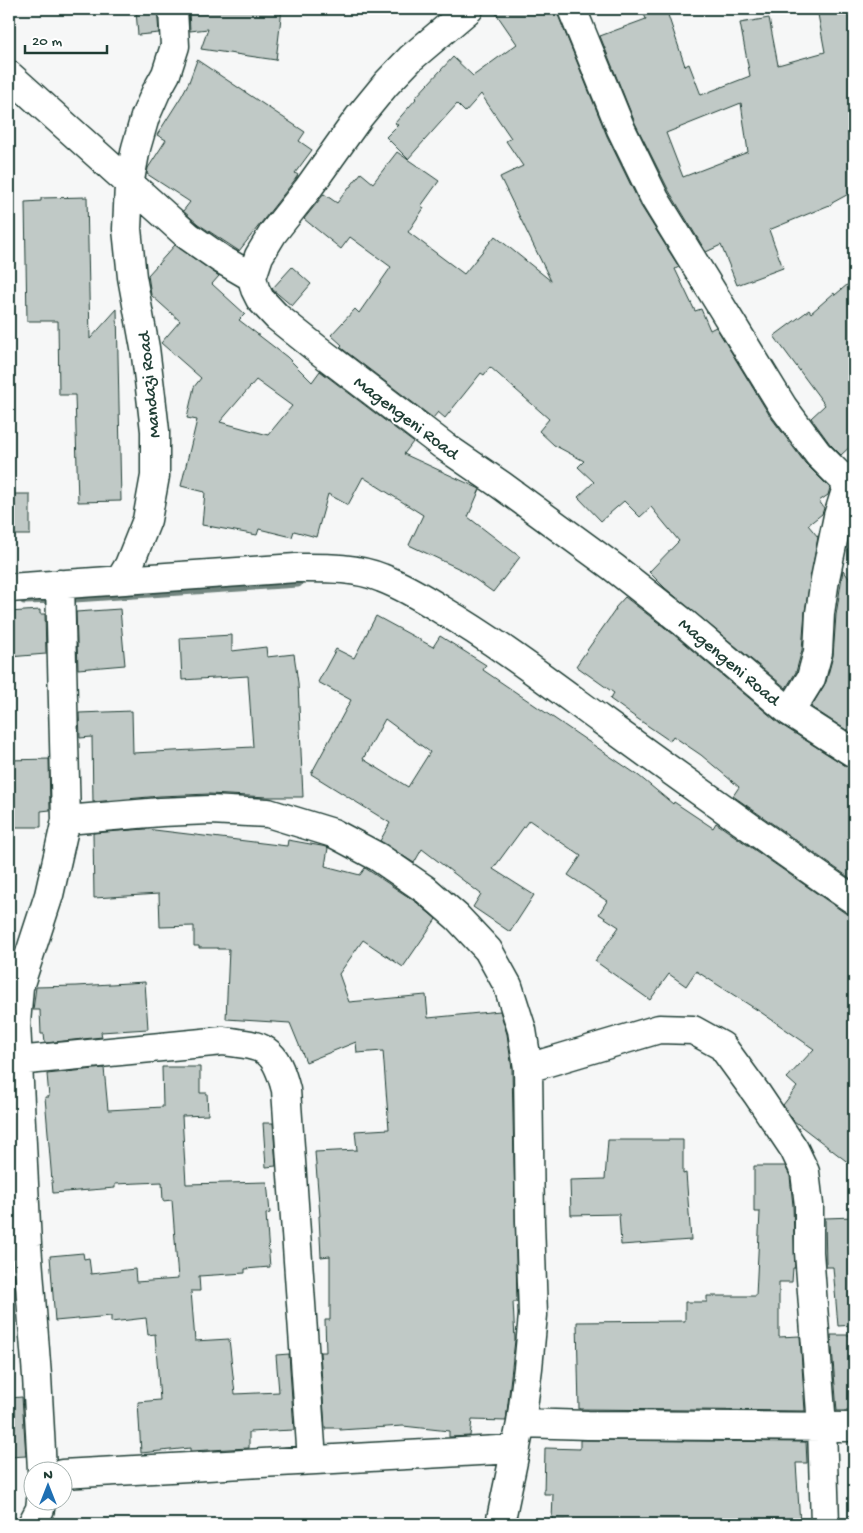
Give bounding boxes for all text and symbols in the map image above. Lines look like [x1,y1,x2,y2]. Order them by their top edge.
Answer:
scale bar [25,22,108,54]
text: 20 m [32,33,62,51]
street label: Mandazi Road [134,329,167,439]
street label: Magengeni Road [349,373,463,466]
street label: Magengeni Road [673,614,785,712]
north arrow [22,1460,72,1510]
text: N [43,1467,53,1484]

